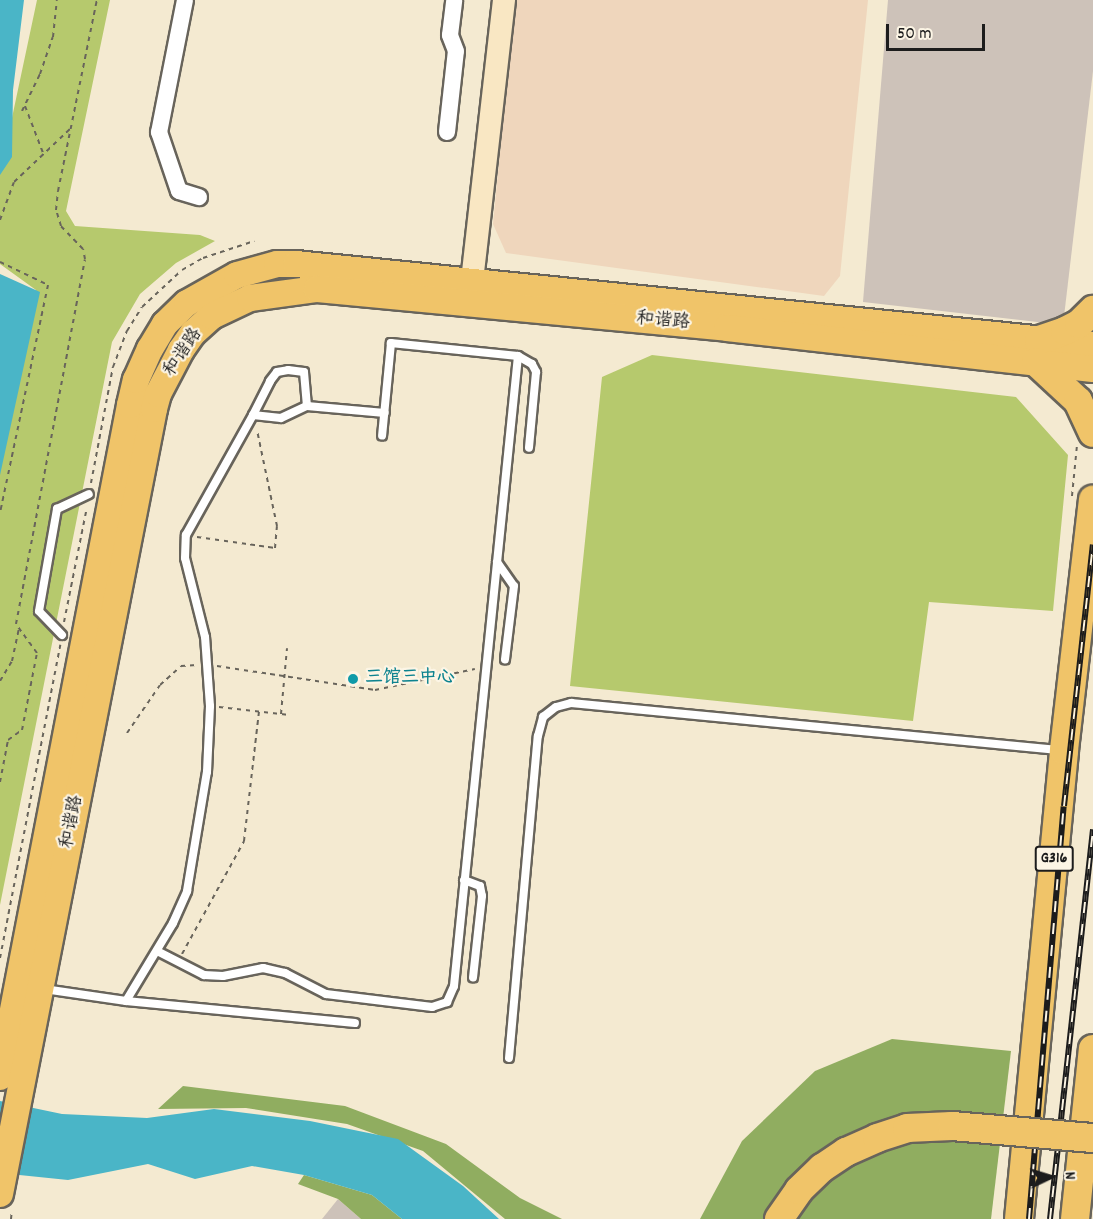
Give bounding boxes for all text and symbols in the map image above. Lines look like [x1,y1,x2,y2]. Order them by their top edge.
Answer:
scale bar [889,12,988,50]
text: 50 m [897,22,932,47]
street label: 和谐路 [635,309,691,335]
street label: 和谐路 [160,325,208,381]
place label: 三馆三中心 [365,668,455,690]
marker: 三馆三中心 [346,672,360,686]
street label: 和谐路 [57,793,89,851]
road number: G316 [1034,846,1074,872]
north arrow [1021,1147,1081,1207]
text: N [1058,1171,1081,1180]

